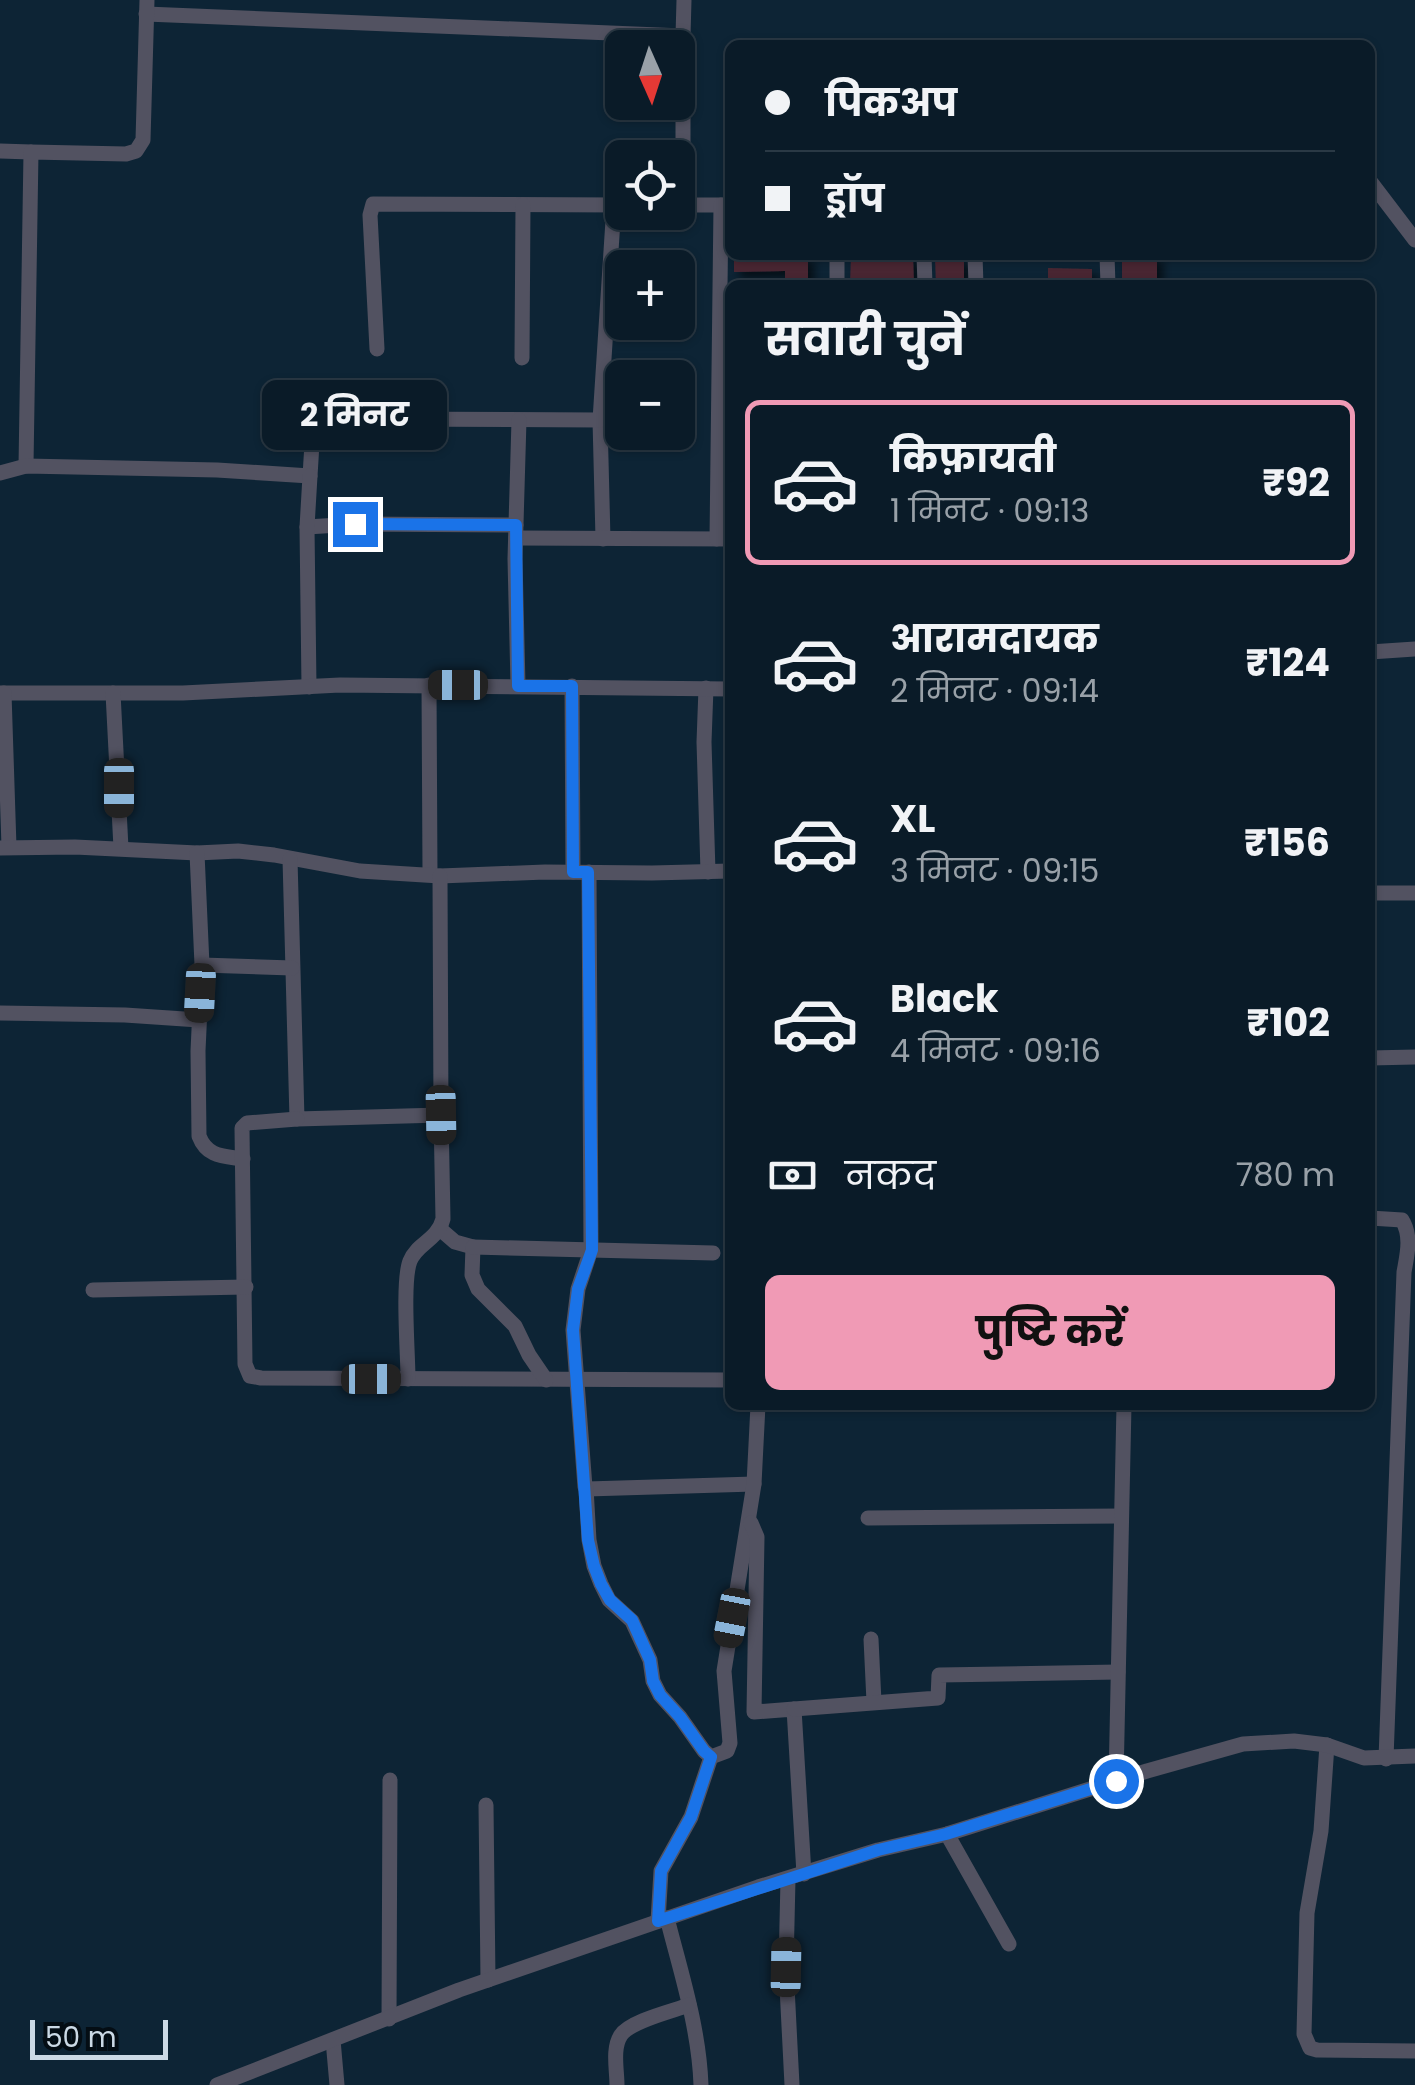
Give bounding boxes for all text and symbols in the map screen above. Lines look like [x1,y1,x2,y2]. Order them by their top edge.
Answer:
north arrow [605,30,695,120]
map controls [605,30,695,450]
text: पिकअप [825,76,957,129]
button: locate [605,140,695,230]
text: ड्रॉप [825,172,884,225]
button: + [605,250,695,340]
text: सवारी चुनें [765,308,965,371]
button: − [605,360,695,450]
callout: 2 मिनट [262,379,448,449]
text: 2 मिनट [300,392,409,437]
text: किफ़ायती [890,432,1056,485]
icon: car [770,438,860,528]
text: ₹92 [1262,456,1330,509]
text: 1 मिनट · 09:13 [890,488,1089,533]
route end [333,502,378,547]
text: आरामदायक [890,612,1099,665]
icon: car [770,618,860,708]
text: ₹124 [1246,636,1330,689]
text: 2 मिनट · 09:14 [890,668,1099,713]
car [428,670,488,700]
car [104,758,134,818]
text: XL [890,792,935,845]
icon: car [770,798,860,888]
text: ₹156 [1244,816,1330,869]
text: 3 मिनट · 09:15 [890,848,1099,893]
car [183,962,217,1024]
text: Black [890,972,999,1025]
icon: car [770,978,860,1068]
text: ₹102 [1247,996,1330,1049]
text: 4 मिनट · 09:16 [890,1028,1101,1073]
car [425,1085,457,1145]
icon: cash [765,1148,820,1203]
text: नकद [845,1149,936,1202]
text: 780 m [1236,1152,1335,1197]
button: पुष्टि करें [765,1275,1335,1390]
car [341,1364,401,1394]
car [712,1586,752,1650]
route start [1094,1759,1139,1804]
car [770,1937,802,1997]
scale bar [30,2015,168,2060]
text: 50 m [45,2018,116,2057]

